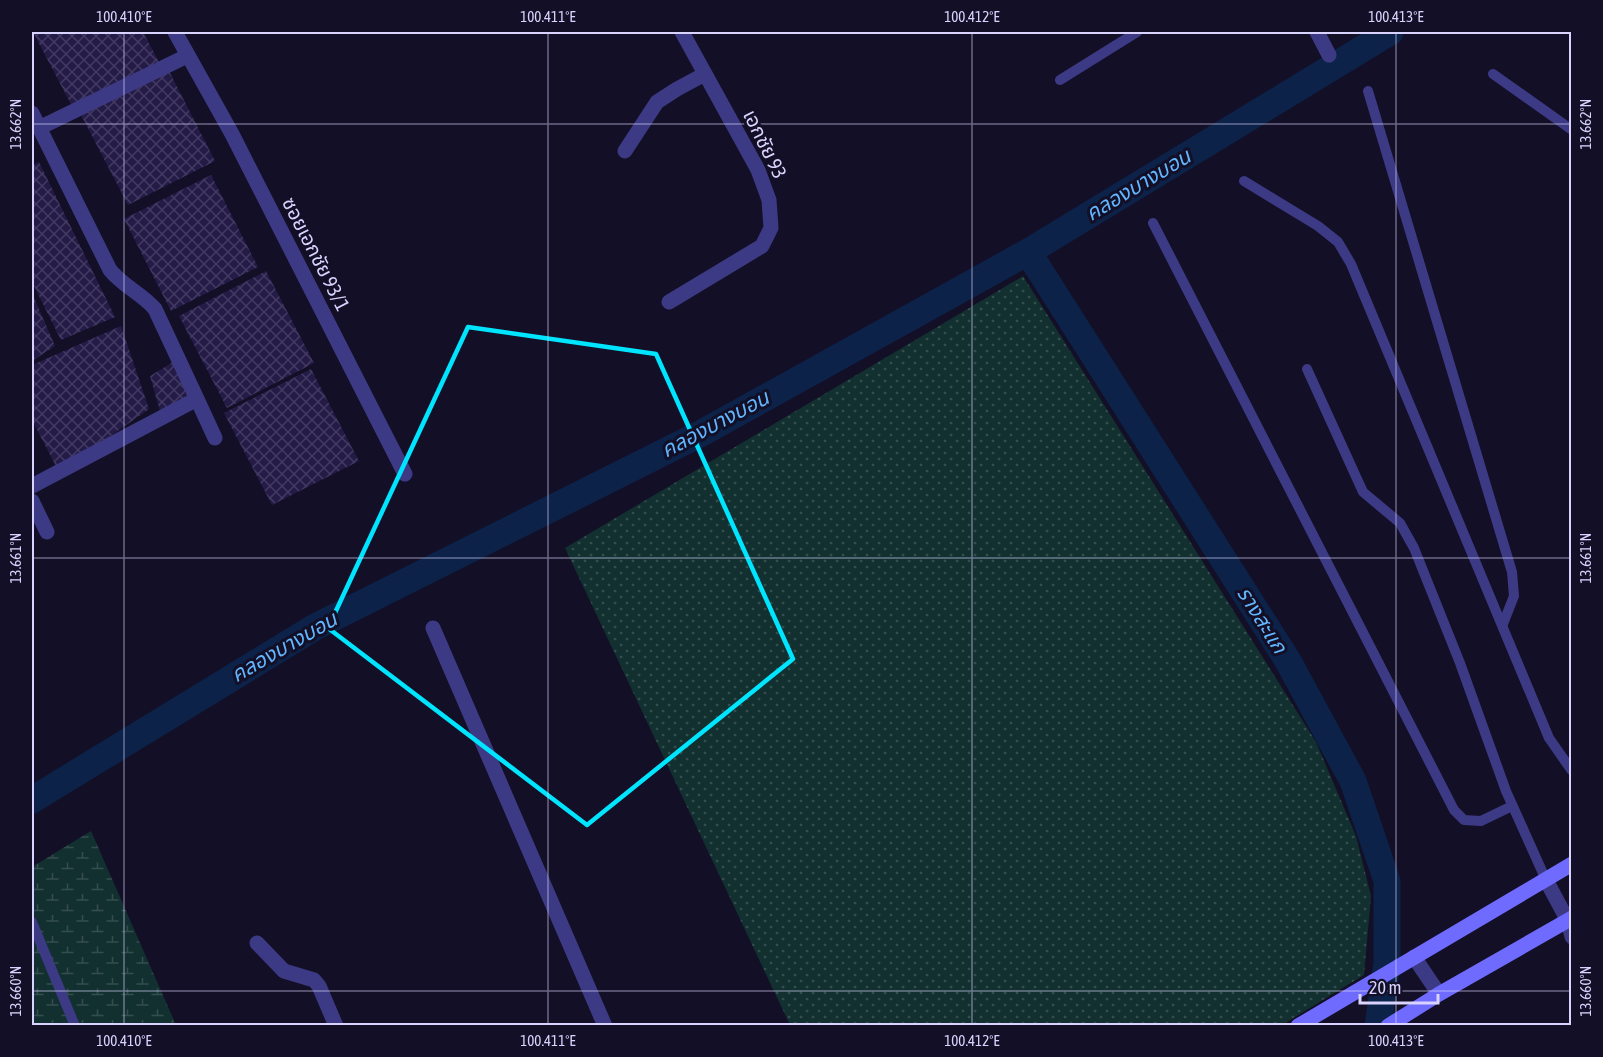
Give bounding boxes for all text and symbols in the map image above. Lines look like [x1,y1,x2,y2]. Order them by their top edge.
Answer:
text: 100.410°E [96,8,152,25]
text: 100.411°E [520,8,576,25]
text: 100.412°E [944,8,1000,25]
text: 100.413°E [1368,8,1424,25]
text: 13.662°N [7,99,24,149]
text: 13.662°N [1577,99,1594,149]
street label: เอกชัย 93 [739,106,792,182]
water label: คลองบางบอน [1081,143,1195,225]
street label: ซอยเอกชัย 93/1 [278,193,355,314]
water label: คลองบางบอน [657,384,773,461]
text: 13.661°N [7,533,24,583]
text: 13.661°N [1577,533,1594,583]
water label: รางสะแก [1233,582,1293,658]
water label: คลองบางบอน [226,606,342,686]
text: 13.660°N [7,966,24,1016]
text: 13.660°N [1577,966,1594,1016]
scale bar [1360,967,1438,1005]
text: 20 m [1369,977,1401,998]
text: 100.410°E [96,1032,152,1049]
text: 100.411°E [520,1032,576,1049]
text: 100.412°E [944,1032,1000,1049]
text: 100.413°E [1368,1032,1424,1049]

